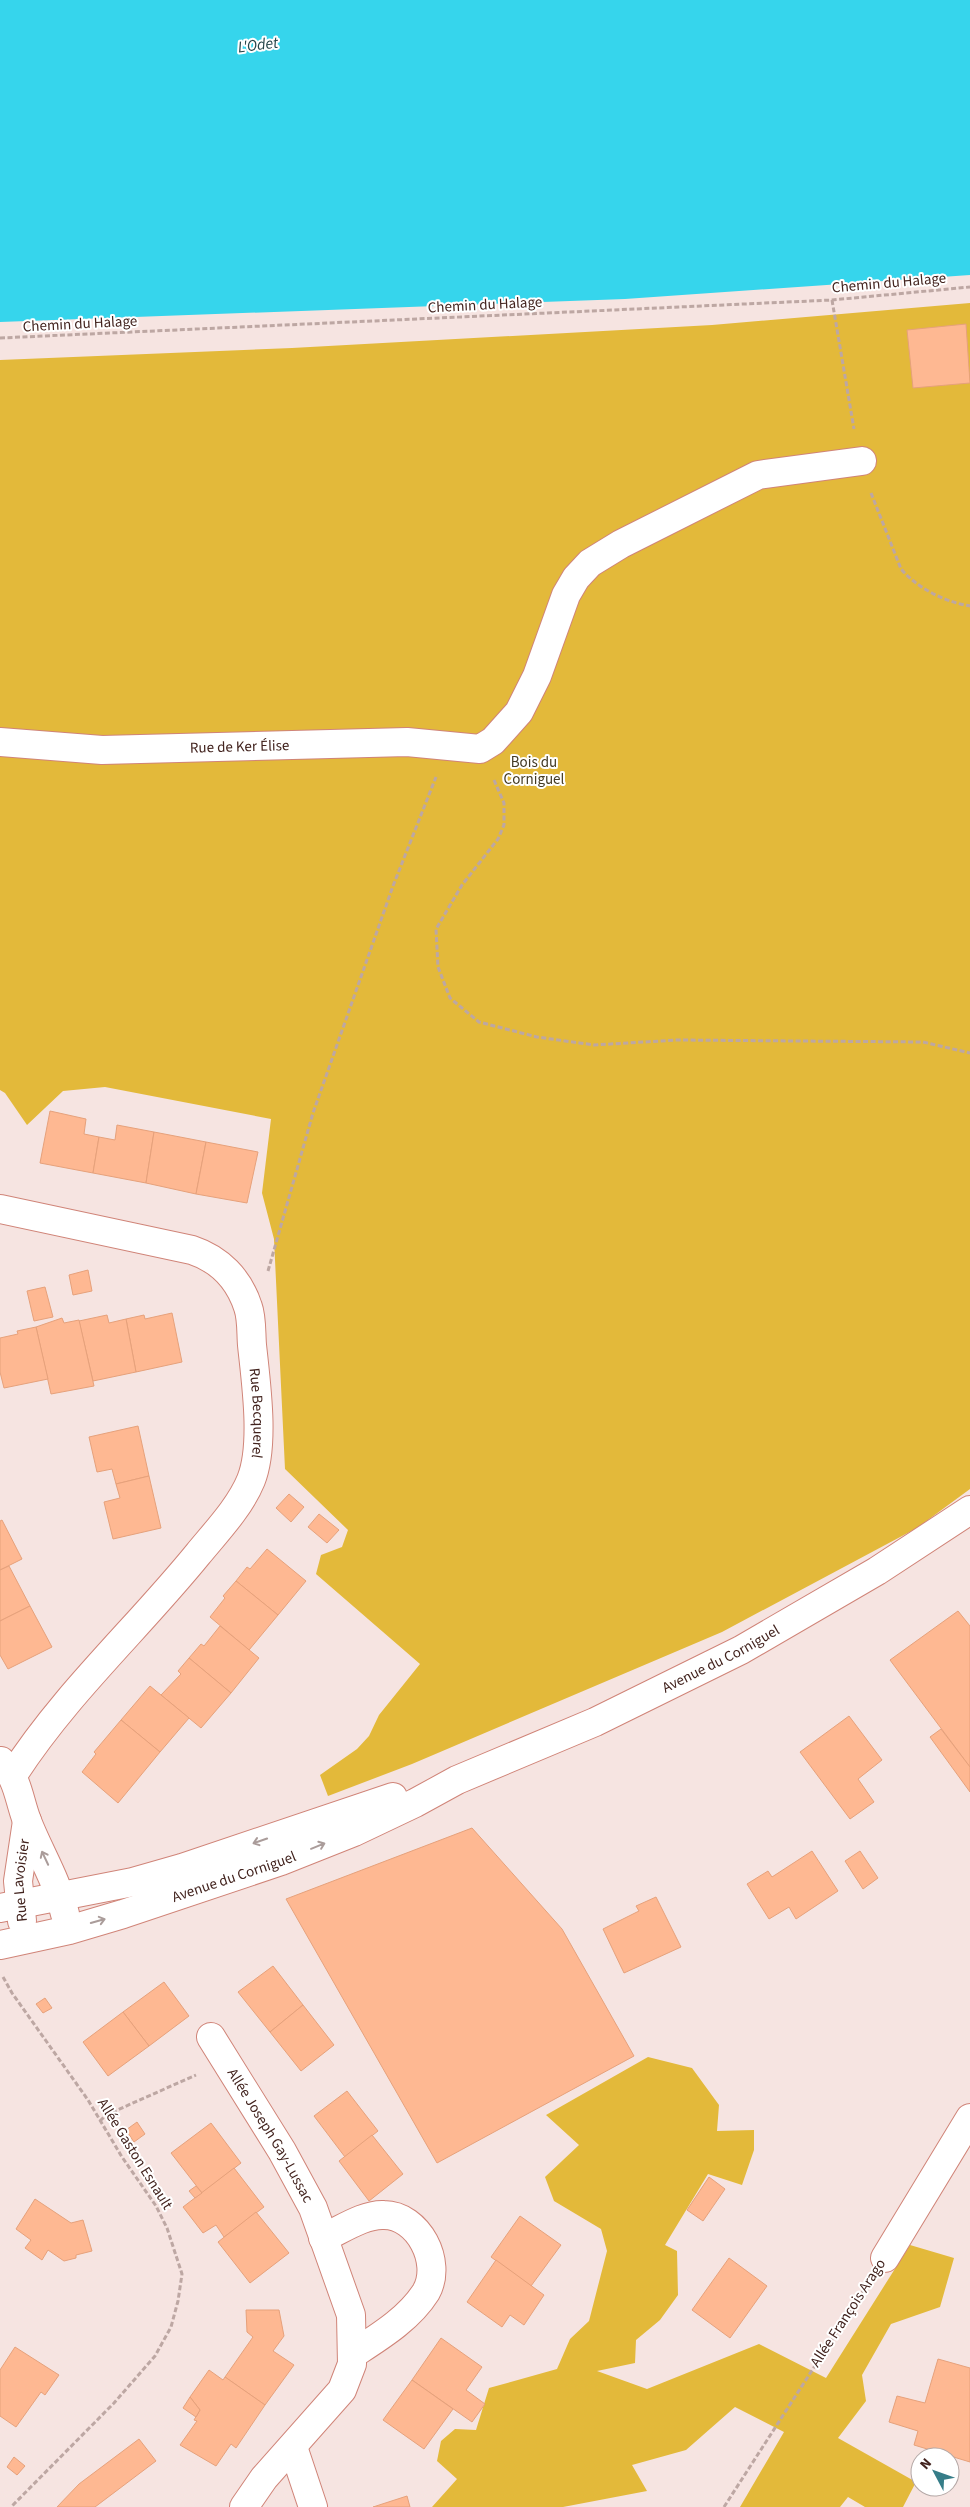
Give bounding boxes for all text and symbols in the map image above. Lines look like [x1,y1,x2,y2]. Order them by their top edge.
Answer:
water label: L'Odet [237,32,280,58]
street label: Chemin du Halage [831,268,947,298]
street label: Chemin du Halage [427,292,543,318]
street label: Chemin du Halage [22,311,138,337]
street label: Rue de Ker Élise [190,735,290,758]
park label: Bois du Corniguel [504,752,565,790]
street label: Rue Becquerel [244,1367,269,1460]
street label: Avenue du Corniguel [658,1619,783,1698]
street label: Rue Lavoisier [7,1837,35,1923]
one-way arrow [252,1837,268,1847]
one-way arrow [310,1841,325,1850]
street label: Avenue du Corniguel [169,1846,299,1907]
one-way arrow [39,1851,49,1866]
one-way arrow [90,1916,106,1926]
street label: Allée Joseph Gay-Lussac [222,2064,319,2206]
street label: Allée Gaston Esnault [92,2094,178,2214]
street label: Allée François Arago [805,2255,891,2371]
north arrow [910,2447,960,2497]
text: N [915,2454,937,2474]

